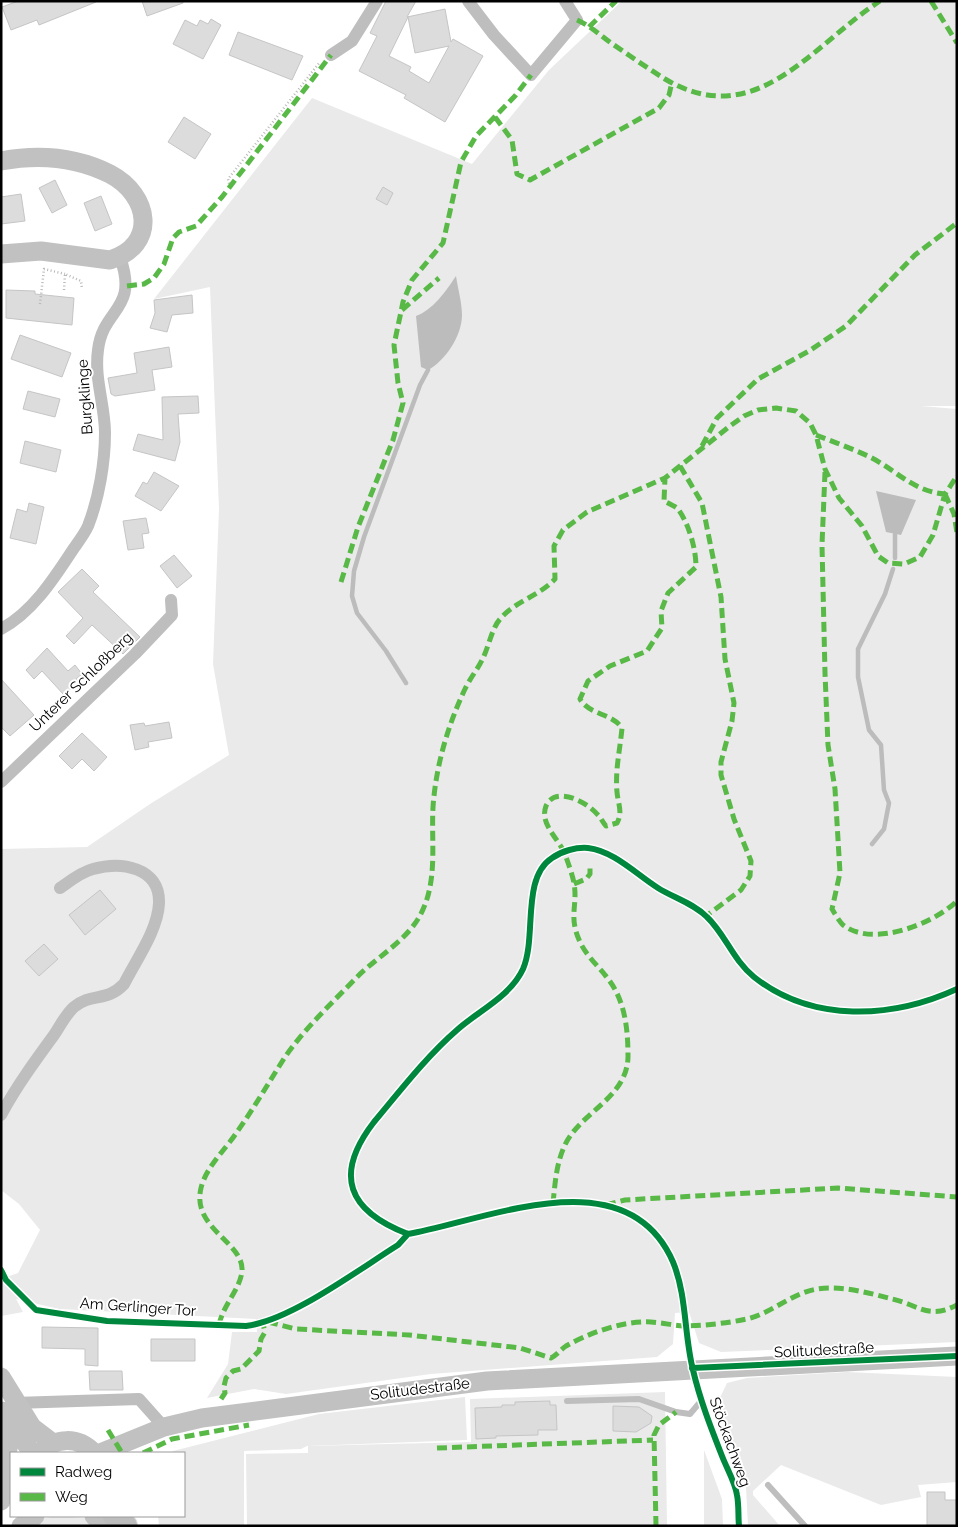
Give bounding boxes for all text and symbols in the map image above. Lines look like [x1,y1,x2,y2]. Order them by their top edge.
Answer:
street label: Burgklinge [73,359,97,435]
street label: Unterer Schloßberg [26,628,136,736]
street label: Am Gerlinger Tor [79,1294,198,1320]
street label: Solitudestraße [773,1338,875,1362]
street label: Solitudestraße [369,1374,471,1404]
street label: Stöckachweg [705,1395,755,1489]
legend [10,1452,185,1517]
text: Radweg [55,1463,112,1481]
text: Weg [55,1488,88,1506]

